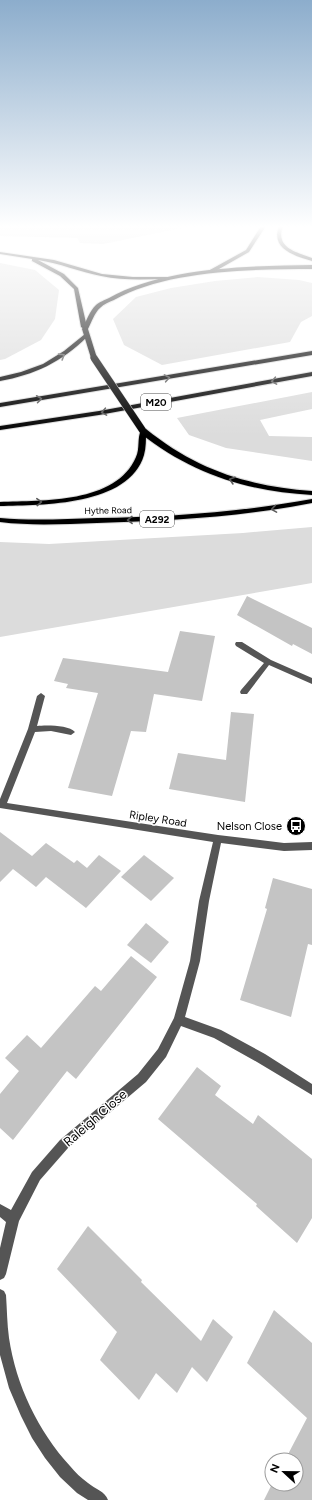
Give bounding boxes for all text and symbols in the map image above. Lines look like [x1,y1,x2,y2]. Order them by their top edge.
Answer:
one-way arrow [58,353,65,360]
one-way arrow [164,375,170,383]
one-way arrow [271,376,277,385]
road number: M20 [141,394,171,410]
one-way arrow [35,395,42,404]
one-way arrow [101,407,107,415]
one-way arrow [229,476,236,485]
one-way arrow [36,498,42,507]
street label: Hythe Road [84,504,132,516]
one-way arrow [271,504,277,513]
road number: A292 [140,511,174,527]
one-way arrow [127,516,133,524]
street label: Ripley Road [128,808,188,830]
bus stop icon: Nelson Close [285,815,307,837]
place label: Nelson Close [217,820,282,833]
street label: Raleigh Close [60,1086,130,1150]
north arrow [264,1452,304,1492]
text: N [268,1462,283,1475]

